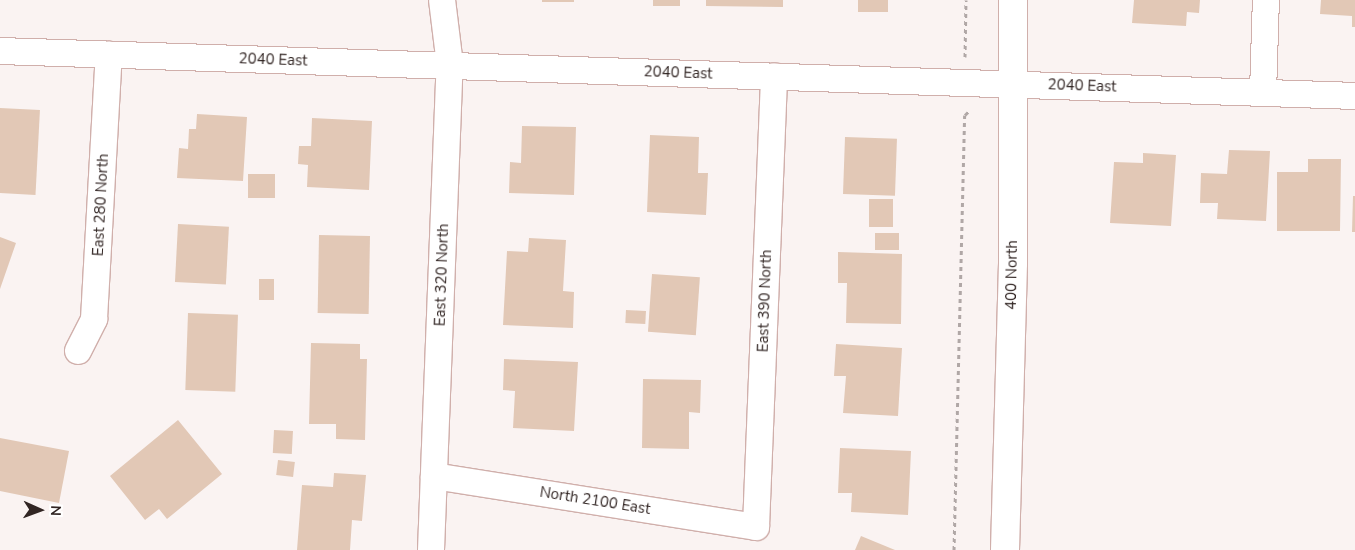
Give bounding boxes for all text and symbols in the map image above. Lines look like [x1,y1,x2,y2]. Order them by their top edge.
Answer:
street label: 2040 East [238,50,308,70]
street label: 2040 East [643,63,713,83]
street label: 2040 East [1047,76,1117,96]
street label: East 280 North [89,153,113,257]
street label: East 320 North [431,223,453,327]
street label: 400 North [1002,240,1022,310]
street label: East 390 North [754,249,776,353]
street label: North 2100 East [538,483,652,519]
north arrow [15,485,65,535]
text: N [46,505,65,516]

